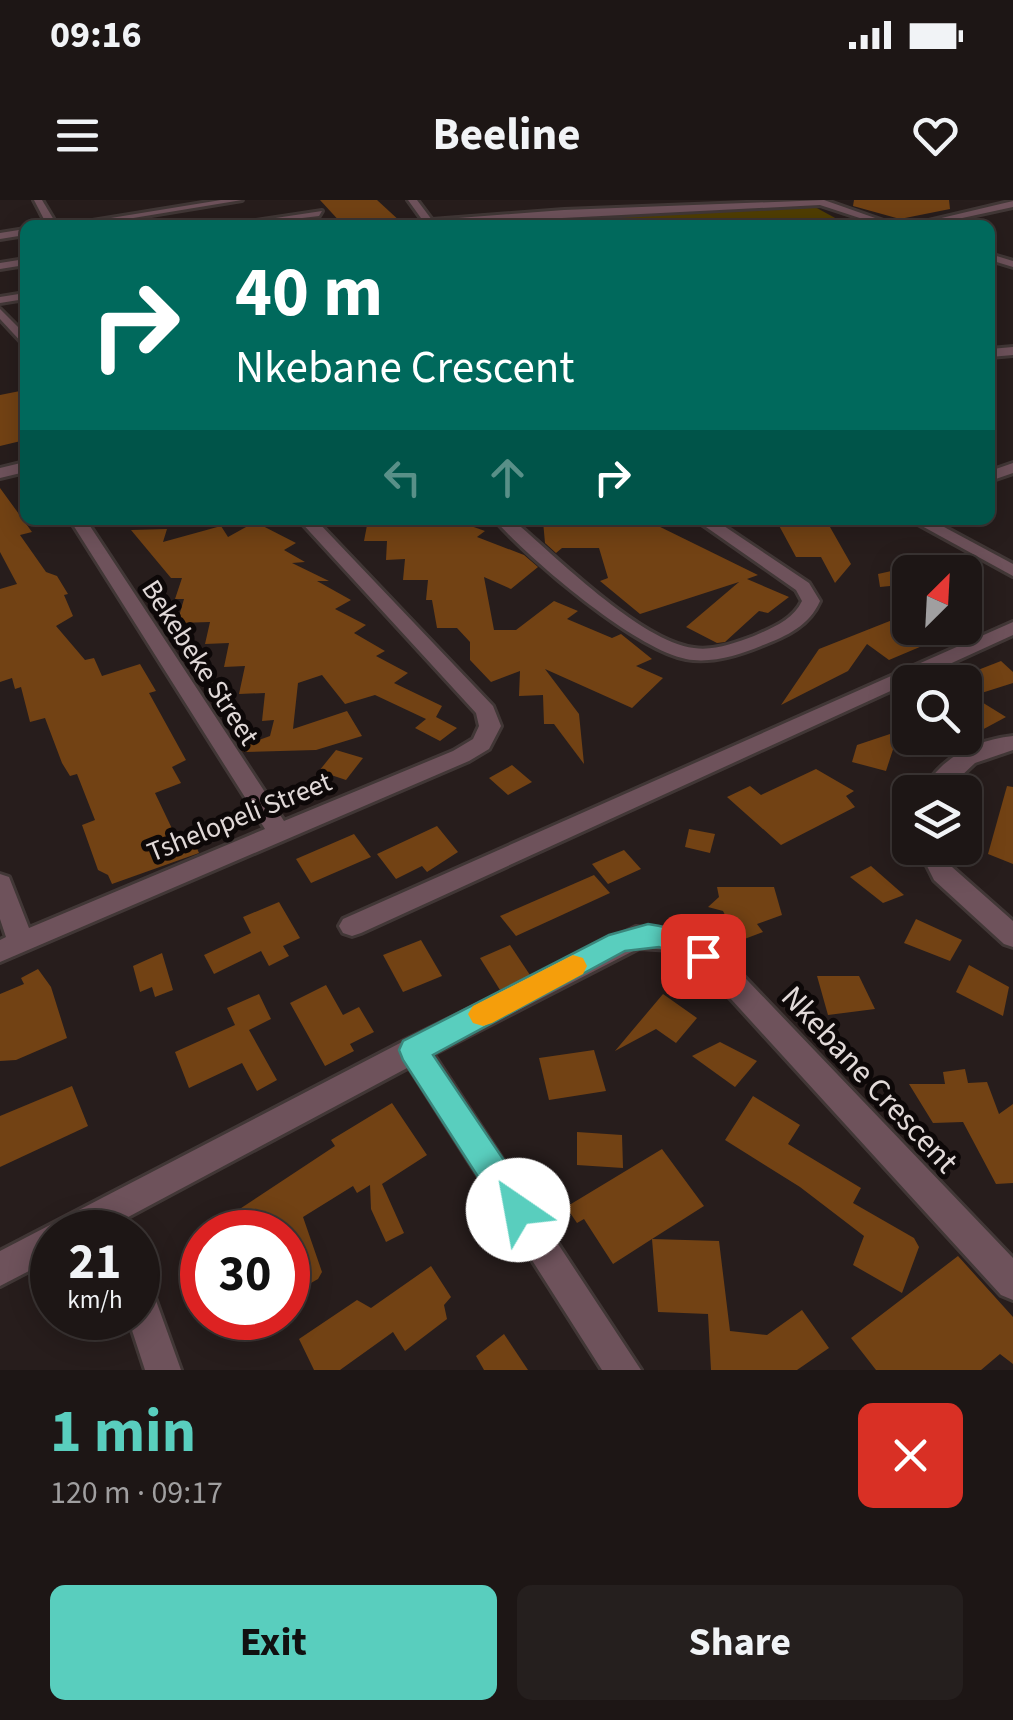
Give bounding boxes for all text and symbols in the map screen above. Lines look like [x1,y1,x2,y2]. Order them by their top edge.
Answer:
text: 09:16 [50,8,142,62]
text: Beeline [432,103,581,167]
icon: menu [50,108,105,163]
icon: heart [908,108,963,163]
text: 40 m [235,243,383,343]
icon: right [70,260,200,390]
text: Nkebane Crescent [235,336,575,400]
icon: left [375,450,430,505]
icon: ahead [480,450,535,505]
icon: right [585,450,640,505]
north arrow [892,555,982,645]
map controls [892,555,982,865]
street label: Bekebeke Street [132,572,269,754]
button: search [892,665,982,755]
street label: Tshelopeli Street [141,762,338,872]
button: layers [892,775,982,865]
pin [661,914,746,999]
icon: arrive [676,929,731,984]
street label: Nkebane Crescent [770,976,969,1184]
position arrow [466,1158,570,1262]
speed limit sign: 30 [180,1210,310,1340]
text: 21 [69,1227,121,1298]
text: km/h [67,1282,123,1318]
text: 1 min [50,1390,196,1475]
button: close [858,1403,963,1508]
text: 120 m · 09:17 [50,1470,223,1516]
button: Exit [50,1585,497,1700]
button: Share [517,1585,963,1700]

